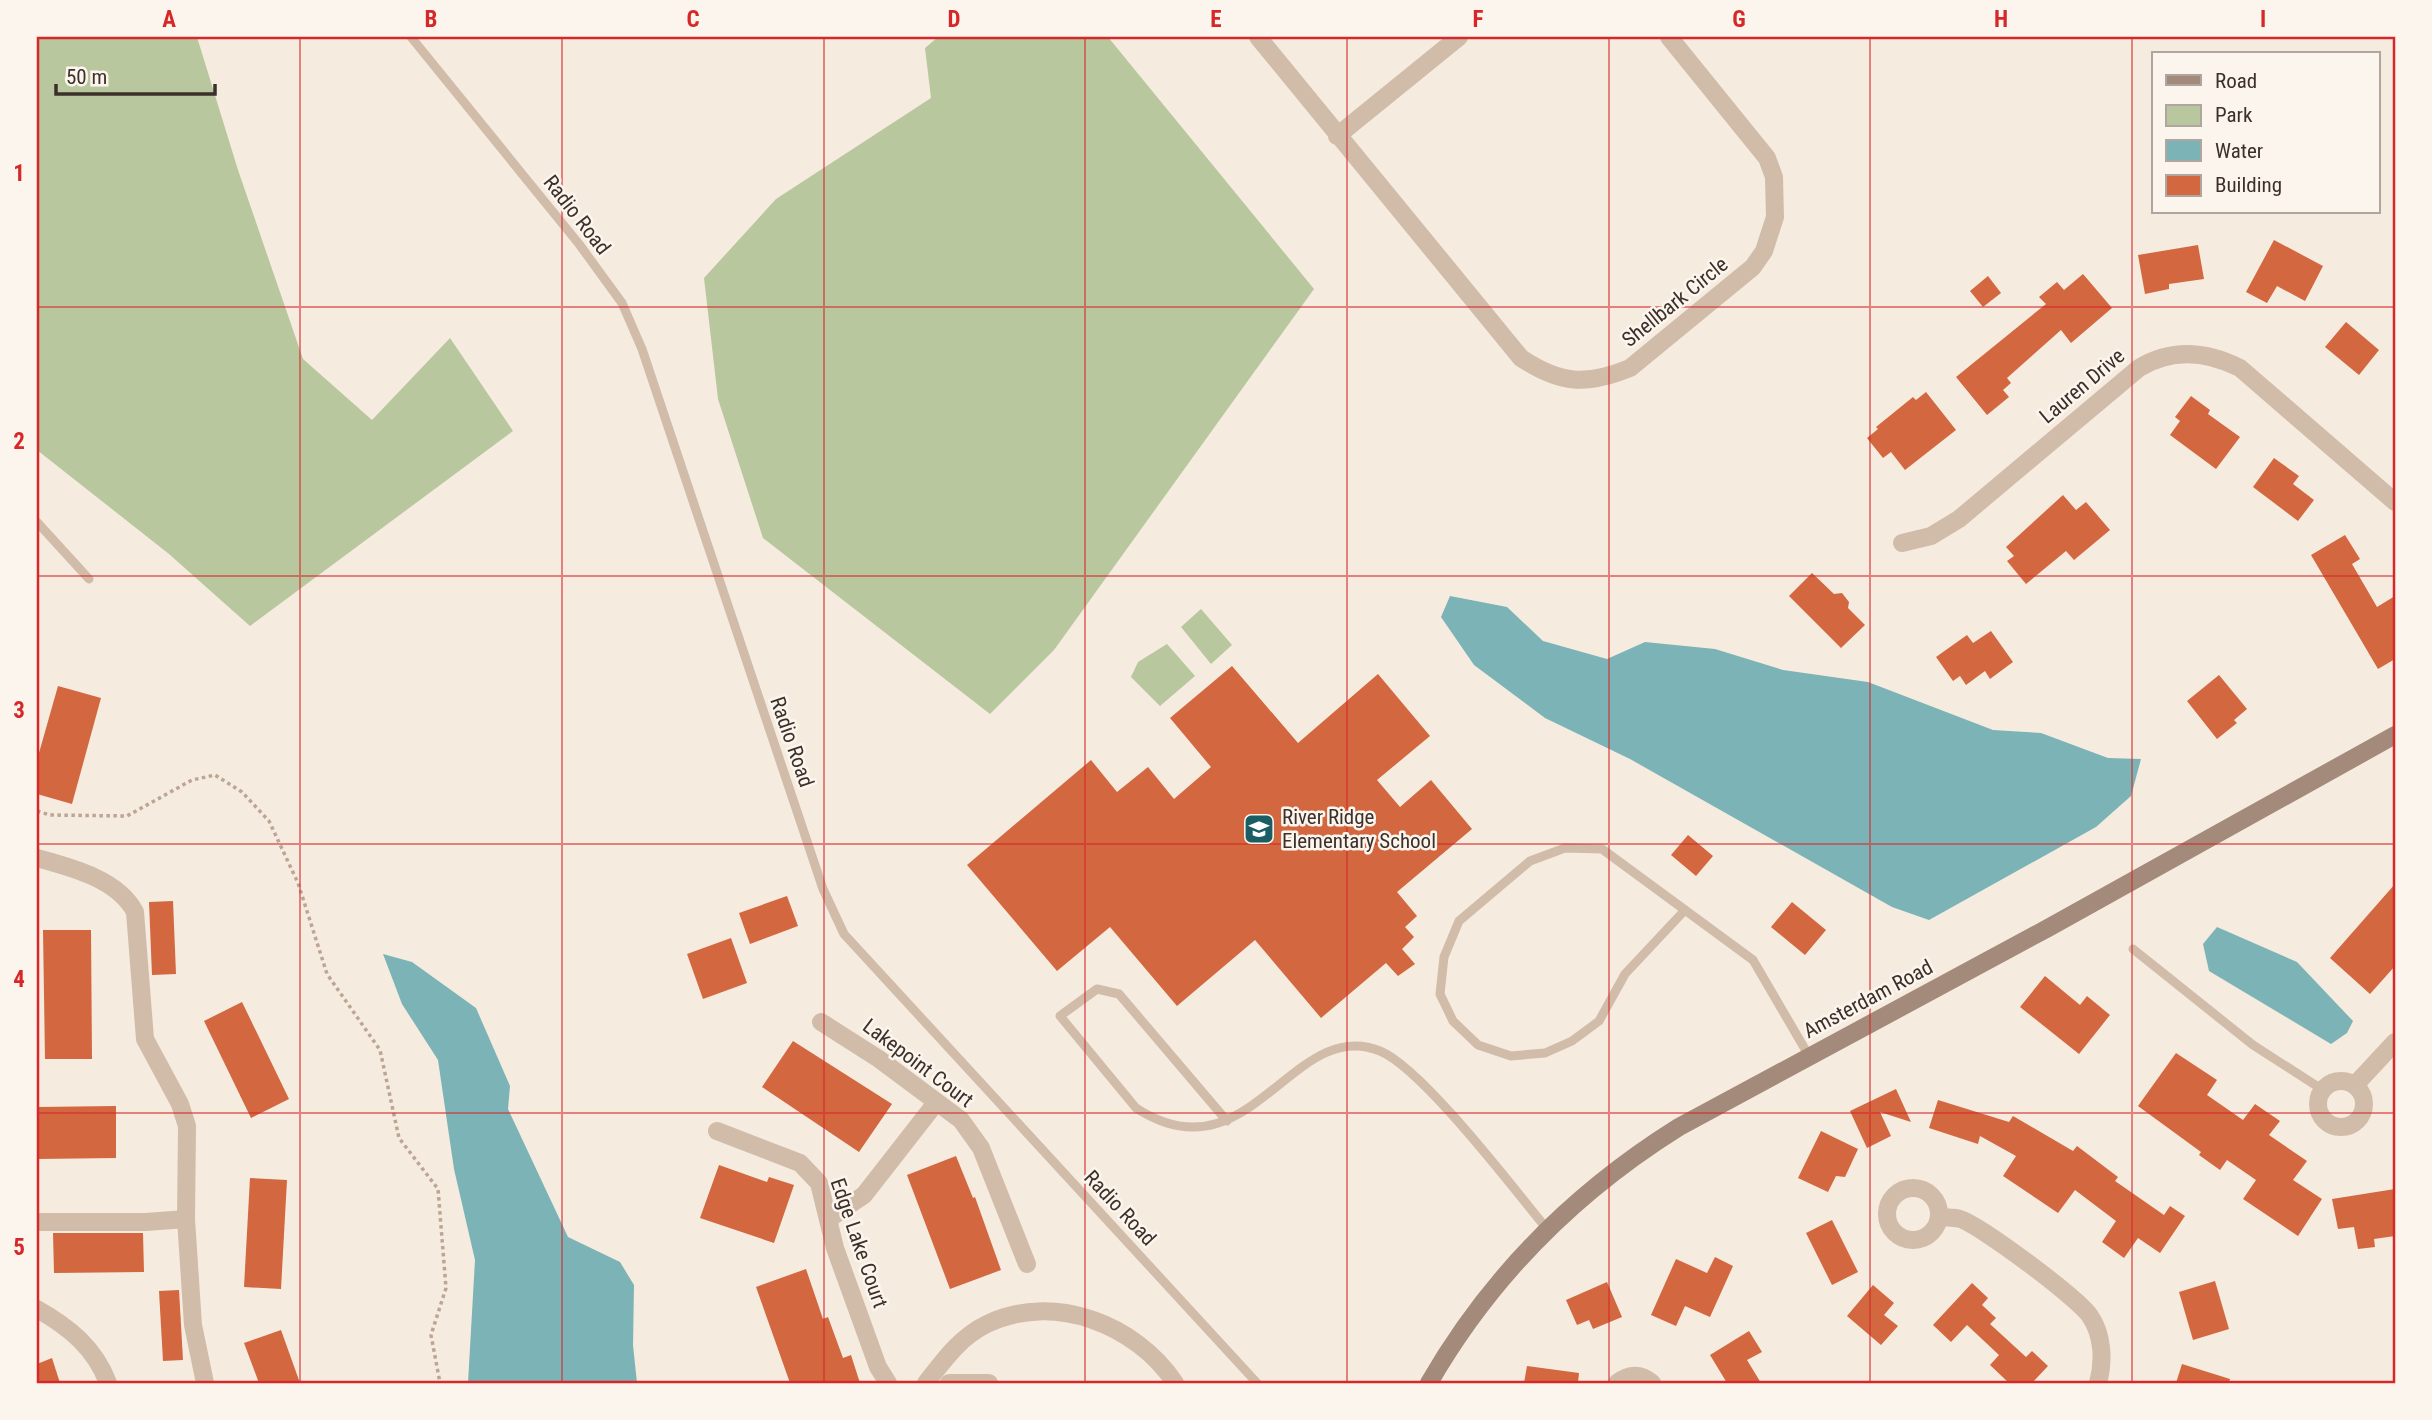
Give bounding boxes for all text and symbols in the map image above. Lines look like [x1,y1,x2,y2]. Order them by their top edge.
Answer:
text: A [162,6,176,33]
text: B [425,6,437,33]
text: C [686,6,700,33]
text: D [948,6,961,33]
text: E [1210,6,1222,33]
text: F [1473,6,1484,33]
text: G [1732,6,1746,33]
text: H [1994,6,2008,33]
text: I [2260,6,2266,33]
scale bar [56,52,215,96]
legend [2152,52,2380,214]
text: 50 m [66,65,107,89]
text: Road [2215,69,2257,93]
text: Park [2215,103,2253,127]
text: Water [2215,139,2263,163]
text: 1 [13,160,25,187]
street label: Radio Road [539,171,615,259]
text: Building [2215,173,2282,197]
street label: Shellbark Circle [1617,252,1733,352]
street label: Lauren Drive [2035,344,2129,428]
text: 2 [13,428,25,455]
street label: Radio Road [765,694,819,790]
text: 3 [13,697,25,724]
place label: River Ridge Elementary School [1282,805,1436,853]
school or university icon: River Ridge Elementary School [1242,812,1276,846]
street label: Amsterdam Road [1799,955,1937,1043]
text: 4 [13,966,25,993]
street label: Lakepoint Court [858,1014,978,1112]
street label: Radio Road [1079,1165,1161,1251]
street label: Edge Lake Court [826,1175,892,1311]
text: 5 [13,1234,25,1261]

